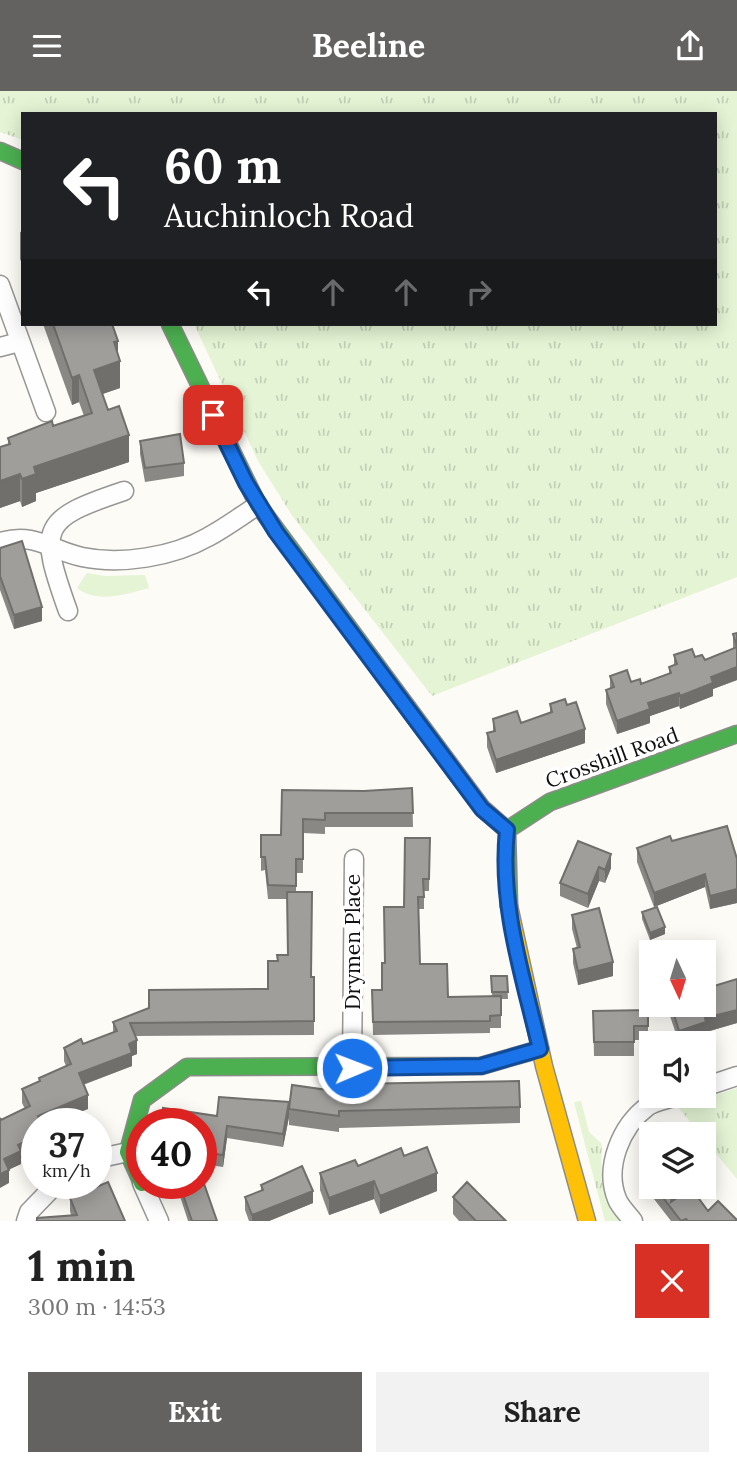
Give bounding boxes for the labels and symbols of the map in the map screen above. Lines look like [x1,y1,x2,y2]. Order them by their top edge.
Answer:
pin [183,385,243,445]
street label: Crosshill Road [542,721,682,794]
street label: Drymen Place [339,874,366,1010]
north arrow [639,940,716,1017]
position arrow [315,1031,389,1105]
speed limit sign: 40 [126,1108,217,1199]

